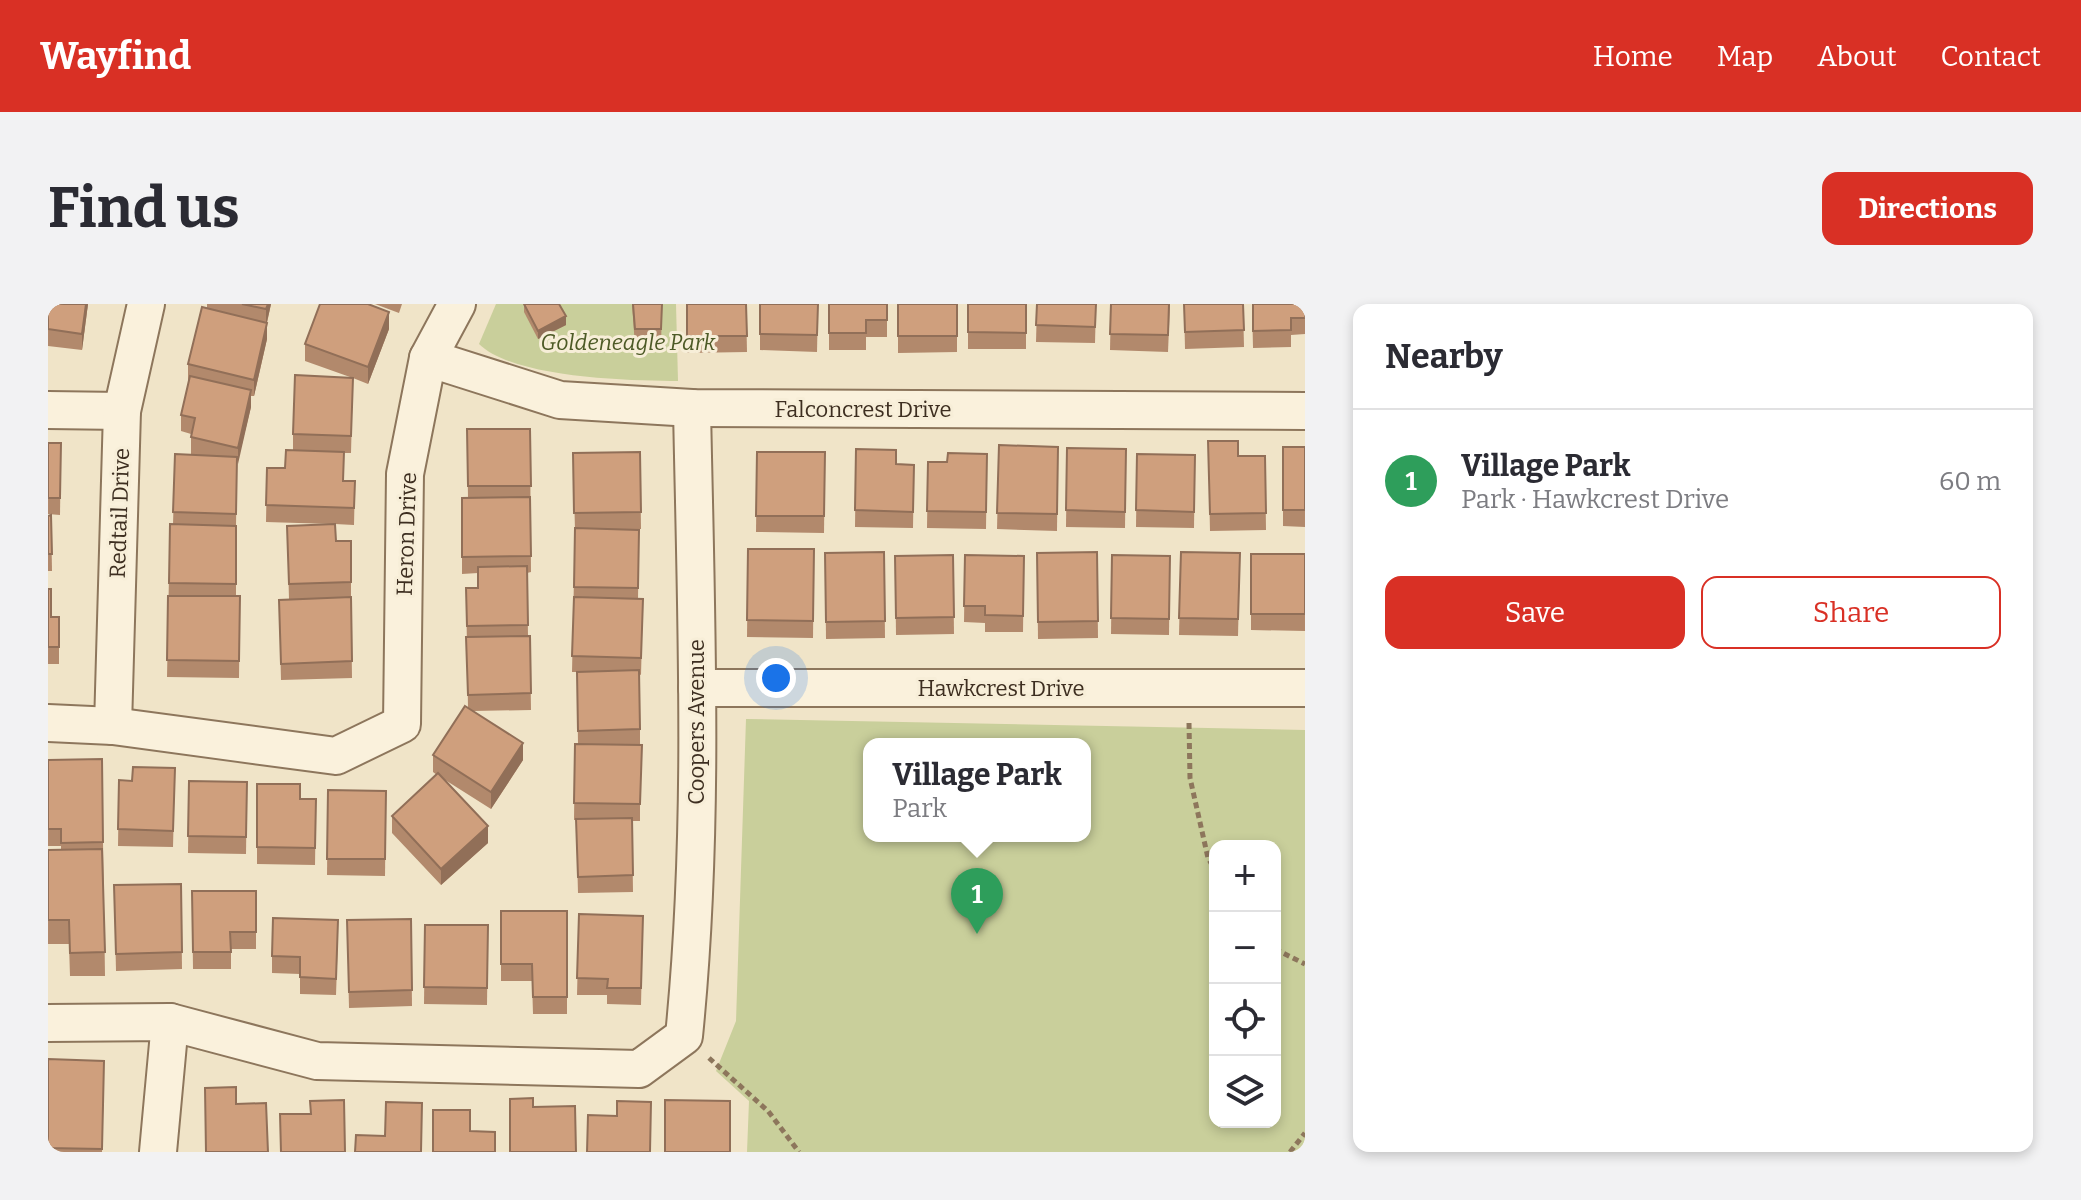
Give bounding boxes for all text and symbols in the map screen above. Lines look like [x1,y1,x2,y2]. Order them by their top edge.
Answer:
text: Wayfind [40,33,191,79]
text: Home [1593,40,1673,73]
text: Map [1717,40,1773,73]
text: About [1817,40,1897,73]
text: Contact [1941,40,2041,73]
button: Directions [1822,172,2033,245]
text: Find us [48,175,240,242]
park label: Goldeneagle Park [541,329,717,356]
text: Nearby [1385,336,1503,377]
street label: Falconcrest Drive [775,396,951,423]
street label: Redtail Drive [104,447,135,579]
text: Village Park [1461,448,1631,484]
text: 1 [1405,466,1417,497]
text: 60 m [1939,466,2001,497]
street label: Heron Drive [391,472,422,596]
text: Park · Hawkcrest Drive [1461,484,1729,515]
button: Save [1385,576,1685,649]
button: Share [1701,576,2001,649]
street label: Coopers Avenue [683,639,710,805]
your location [756,658,796,698]
street label: Hawkcrest Drive [917,675,1085,702]
popup [863,738,1091,842]
text: Village Park [892,757,1062,793]
text: Park [892,793,947,824]
map controls [1209,840,1281,1128]
button: + [1209,840,1281,912]
pin: 1 [951,868,1003,934]
button: − [1209,912,1281,984]
button: locate [1209,984,1281,1056]
button: layers [1209,1056,1281,1128]

